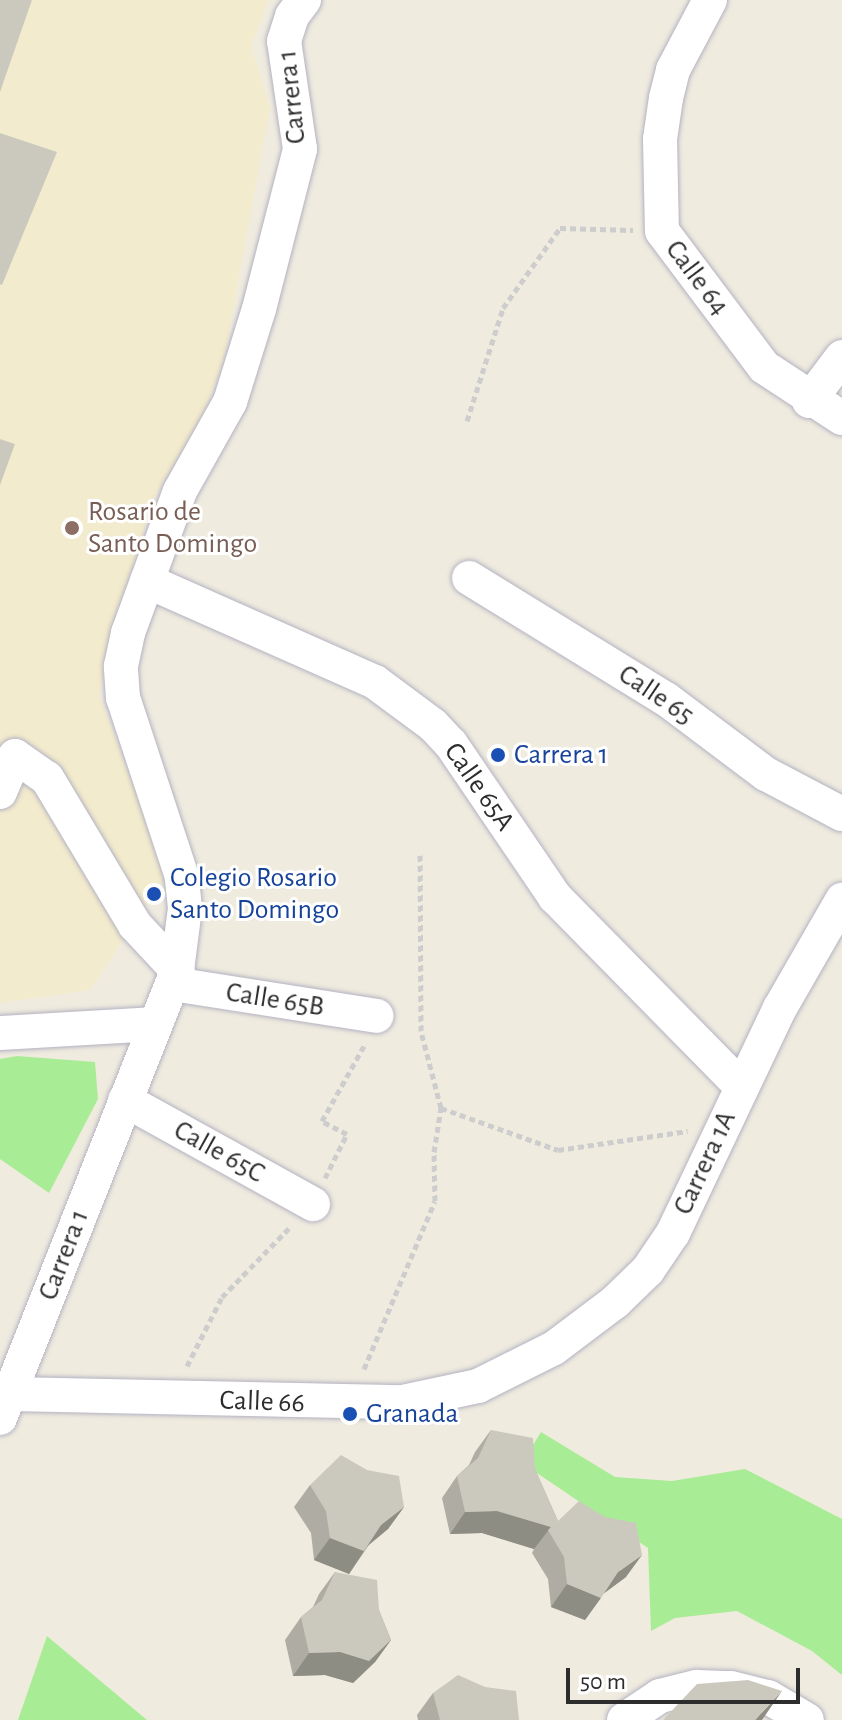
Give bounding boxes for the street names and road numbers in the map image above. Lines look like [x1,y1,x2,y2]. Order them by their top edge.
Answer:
street label: Carrera 1 [270,48,314,146]
street label: Calle 64 [658,234,736,322]
street label: Calle 65 [612,658,700,732]
street label: Calle 65A [437,736,521,838]
street label: Calle 65B [224,976,326,1024]
street label: Carrera 1A [666,1106,744,1220]
street label: Calle 65C [168,1113,270,1191]
street label: Carrera 1 [31,1205,97,1305]
street label: Calle 66 [219,1384,305,1420]

